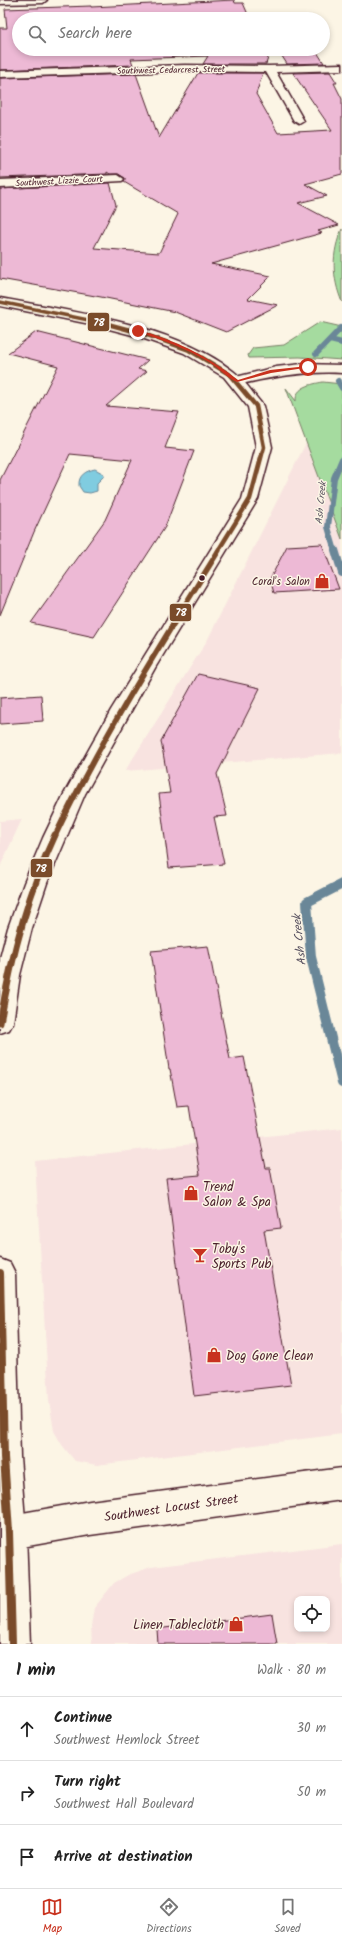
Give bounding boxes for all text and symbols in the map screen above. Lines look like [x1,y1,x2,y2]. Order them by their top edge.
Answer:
search box [12,12,330,56]
text: Search here [58,22,132,46]
icon: search [26,23,48,45]
street label: Southwest Cedarcrest Street [117,62,226,79]
street label: Southwest Lizzie Court [15,172,104,191]
line badge: 78 [87,312,110,332]
text: 78 [93,314,105,332]
route end [129,322,147,340]
route start [299,358,317,376]
water label: Ash Creek [311,480,331,525]
shop icon: Coral's Salon [313,572,331,590]
unlabelled marker [197,573,207,583]
place label: Coral's Salon [252,573,310,591]
line badge: 78 [169,603,192,622]
text: 78 [175,604,187,622]
line badge: 78 [30,858,53,878]
text: 78 [35,860,47,878]
water label: Ash Creek [287,911,312,966]
place label: Trend Salon & Spa [203,1177,271,1213]
shop icon: Trend Salon & Spa [182,1184,200,1202]
place label: Toby's Sports Pub [212,1239,271,1275]
bar icon: Toby's Sports Pub [191,1246,209,1264]
shop icon: Dog Gone Clean [205,1346,223,1364]
place label: Dog Gone Clean [226,1346,313,1367]
street label: Southwest Locust Street [103,1489,241,1528]
map controls [294,1596,330,1632]
button: locate [294,1596,330,1632]
place label: Linen Tablecloth [133,1615,224,1636]
shop icon: Linen Tablecloth [227,1615,245,1633]
text: 1 min [16,1657,55,1684]
text: Walk · 80 m [257,1660,326,1681]
text: Continue [54,1706,112,1730]
icon: ahead [16,1718,38,1740]
text: 30 m [297,1718,326,1739]
text: Southwest Hemlock Street [54,1730,199,1751]
text: Turn right [54,1770,121,1794]
icon: right [16,1782,38,1804]
text: 50 m [297,1782,326,1803]
text: Southwest Hall Boulevard [54,1794,194,1815]
text: Arrive at destination [54,1845,193,1869]
icon: arrive [16,1846,38,1868]
tab: Map [41,1896,63,1938]
tab: Directions [146,1896,192,1938]
tab: Saved [275,1896,301,1938]

